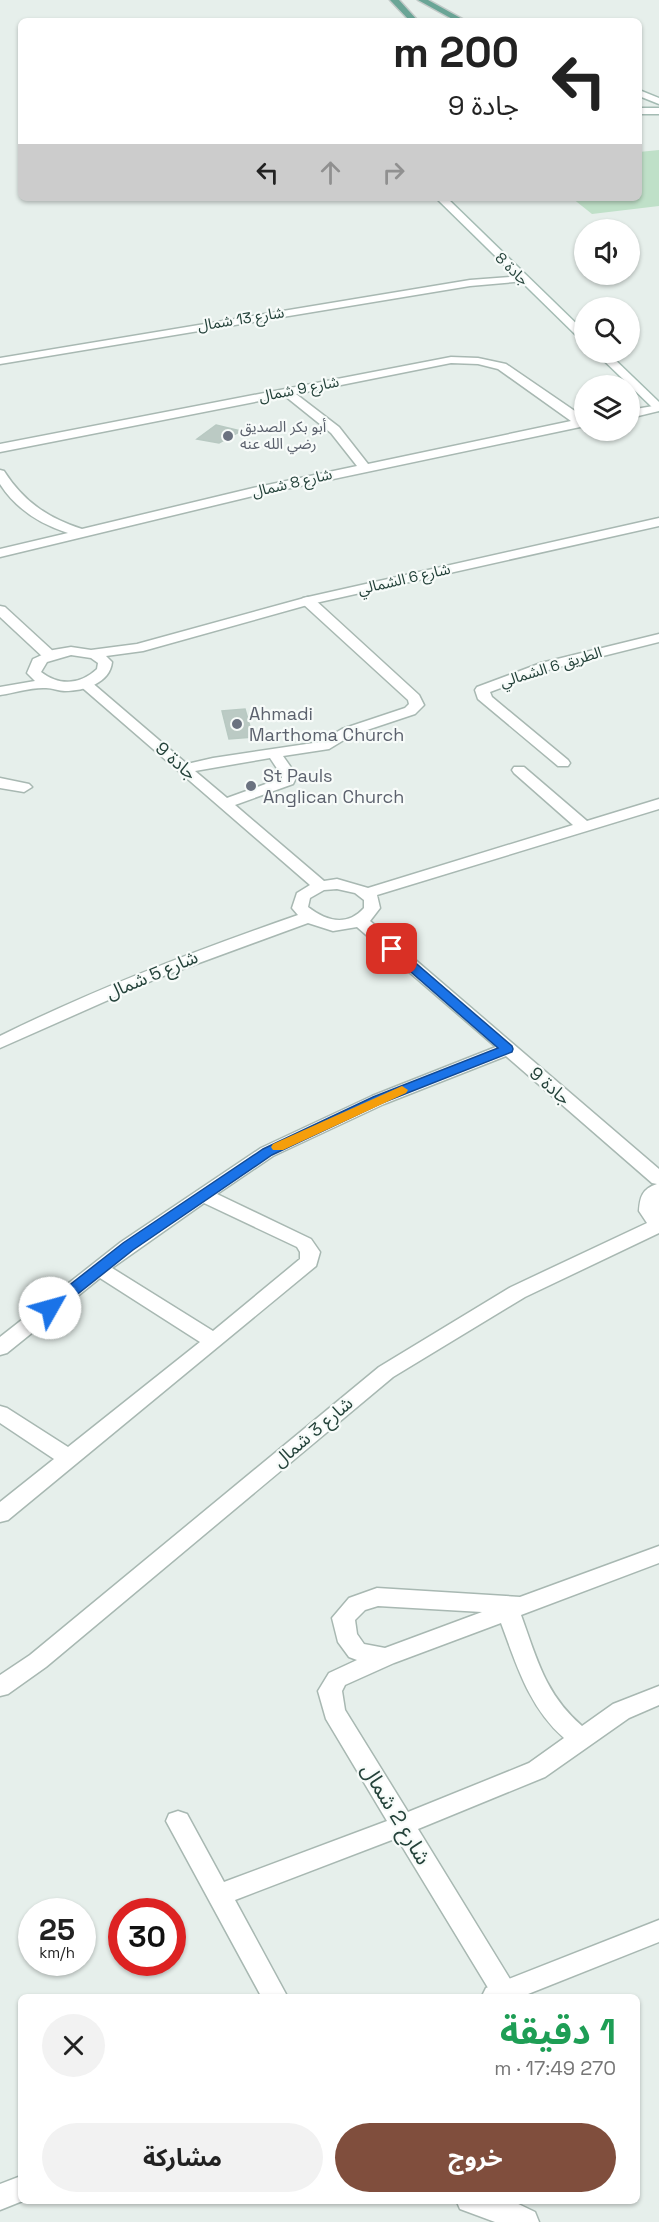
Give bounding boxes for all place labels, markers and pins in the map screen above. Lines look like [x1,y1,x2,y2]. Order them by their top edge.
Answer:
place label: أبو بكر الصديق رضي الله عنه [240,417,326,455]
marker: أبو بكر الصديق رضي الله عنه [221,429,235,443]
place label: Ahmadi Marthoma Church [249,702,404,746]
marker: Ahmadi Marthoma Church [230,717,244,731]
place label: St Pauls Anglican Church [263,764,404,808]
marker: St Pauls Anglican Church [244,779,258,793]
pin [366,923,417,974]

